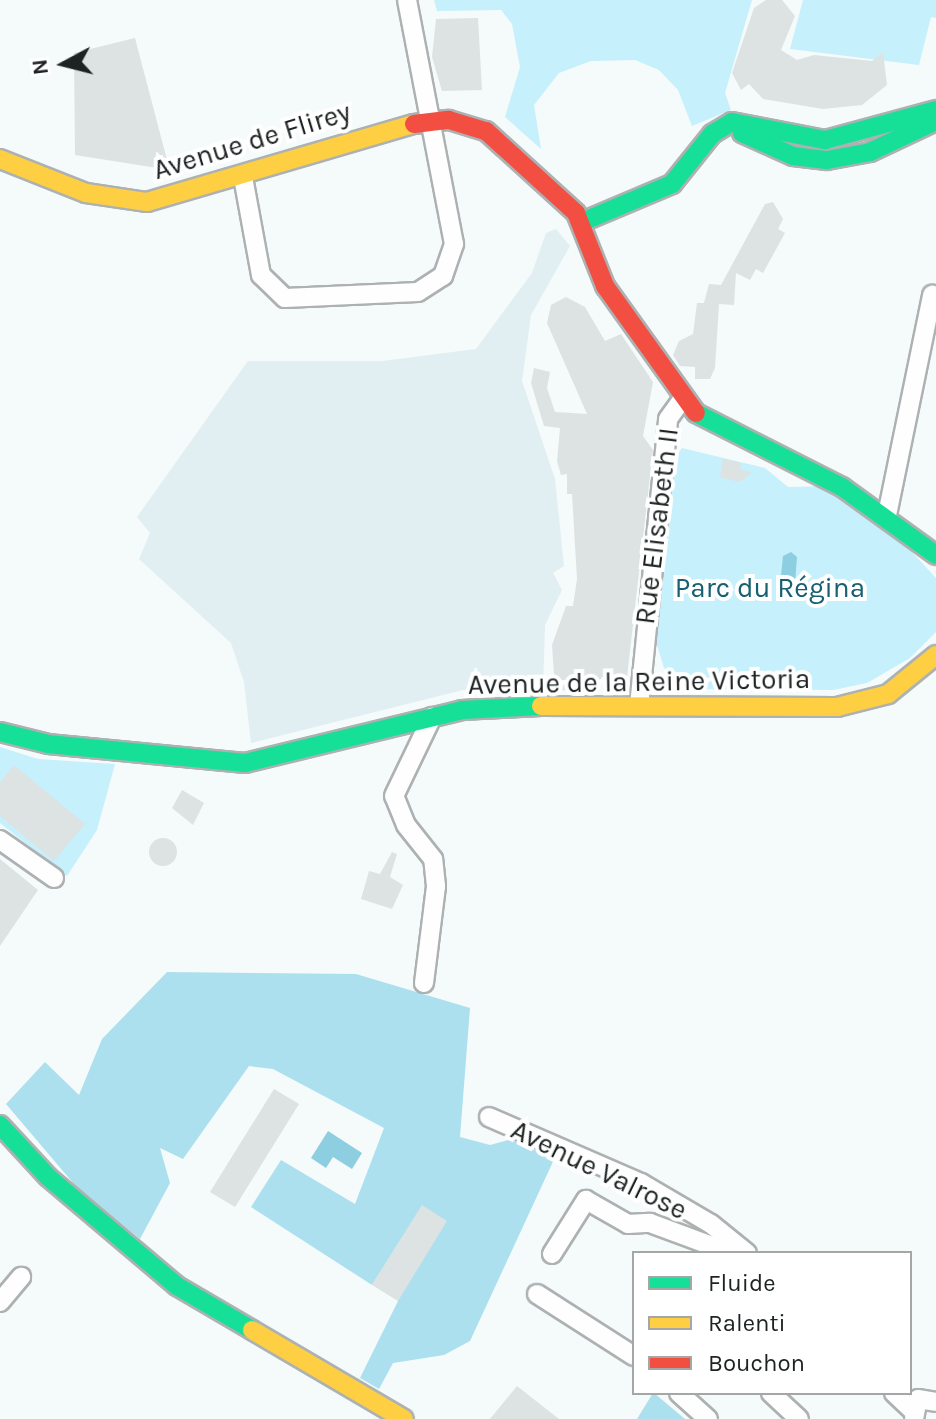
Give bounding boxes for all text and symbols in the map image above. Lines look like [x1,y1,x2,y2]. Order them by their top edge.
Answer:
north arrow [24,24,104,104]
text: N [26,58,54,76]
street label: Avenue de Flirey [149,95,355,187]
street label: Rue Elisabeth II [628,426,686,626]
park label: Parc du Régina [675,571,865,605]
street label: Avenue de la Reine Victoria [468,662,810,702]
street label: Avenue Valrose [506,1113,692,1227]
legend [632,1251,912,1395]
text: Fluide [708,1269,776,1297]
text: Ralenti [708,1309,786,1337]
text: Bouchon [708,1349,805,1377]

